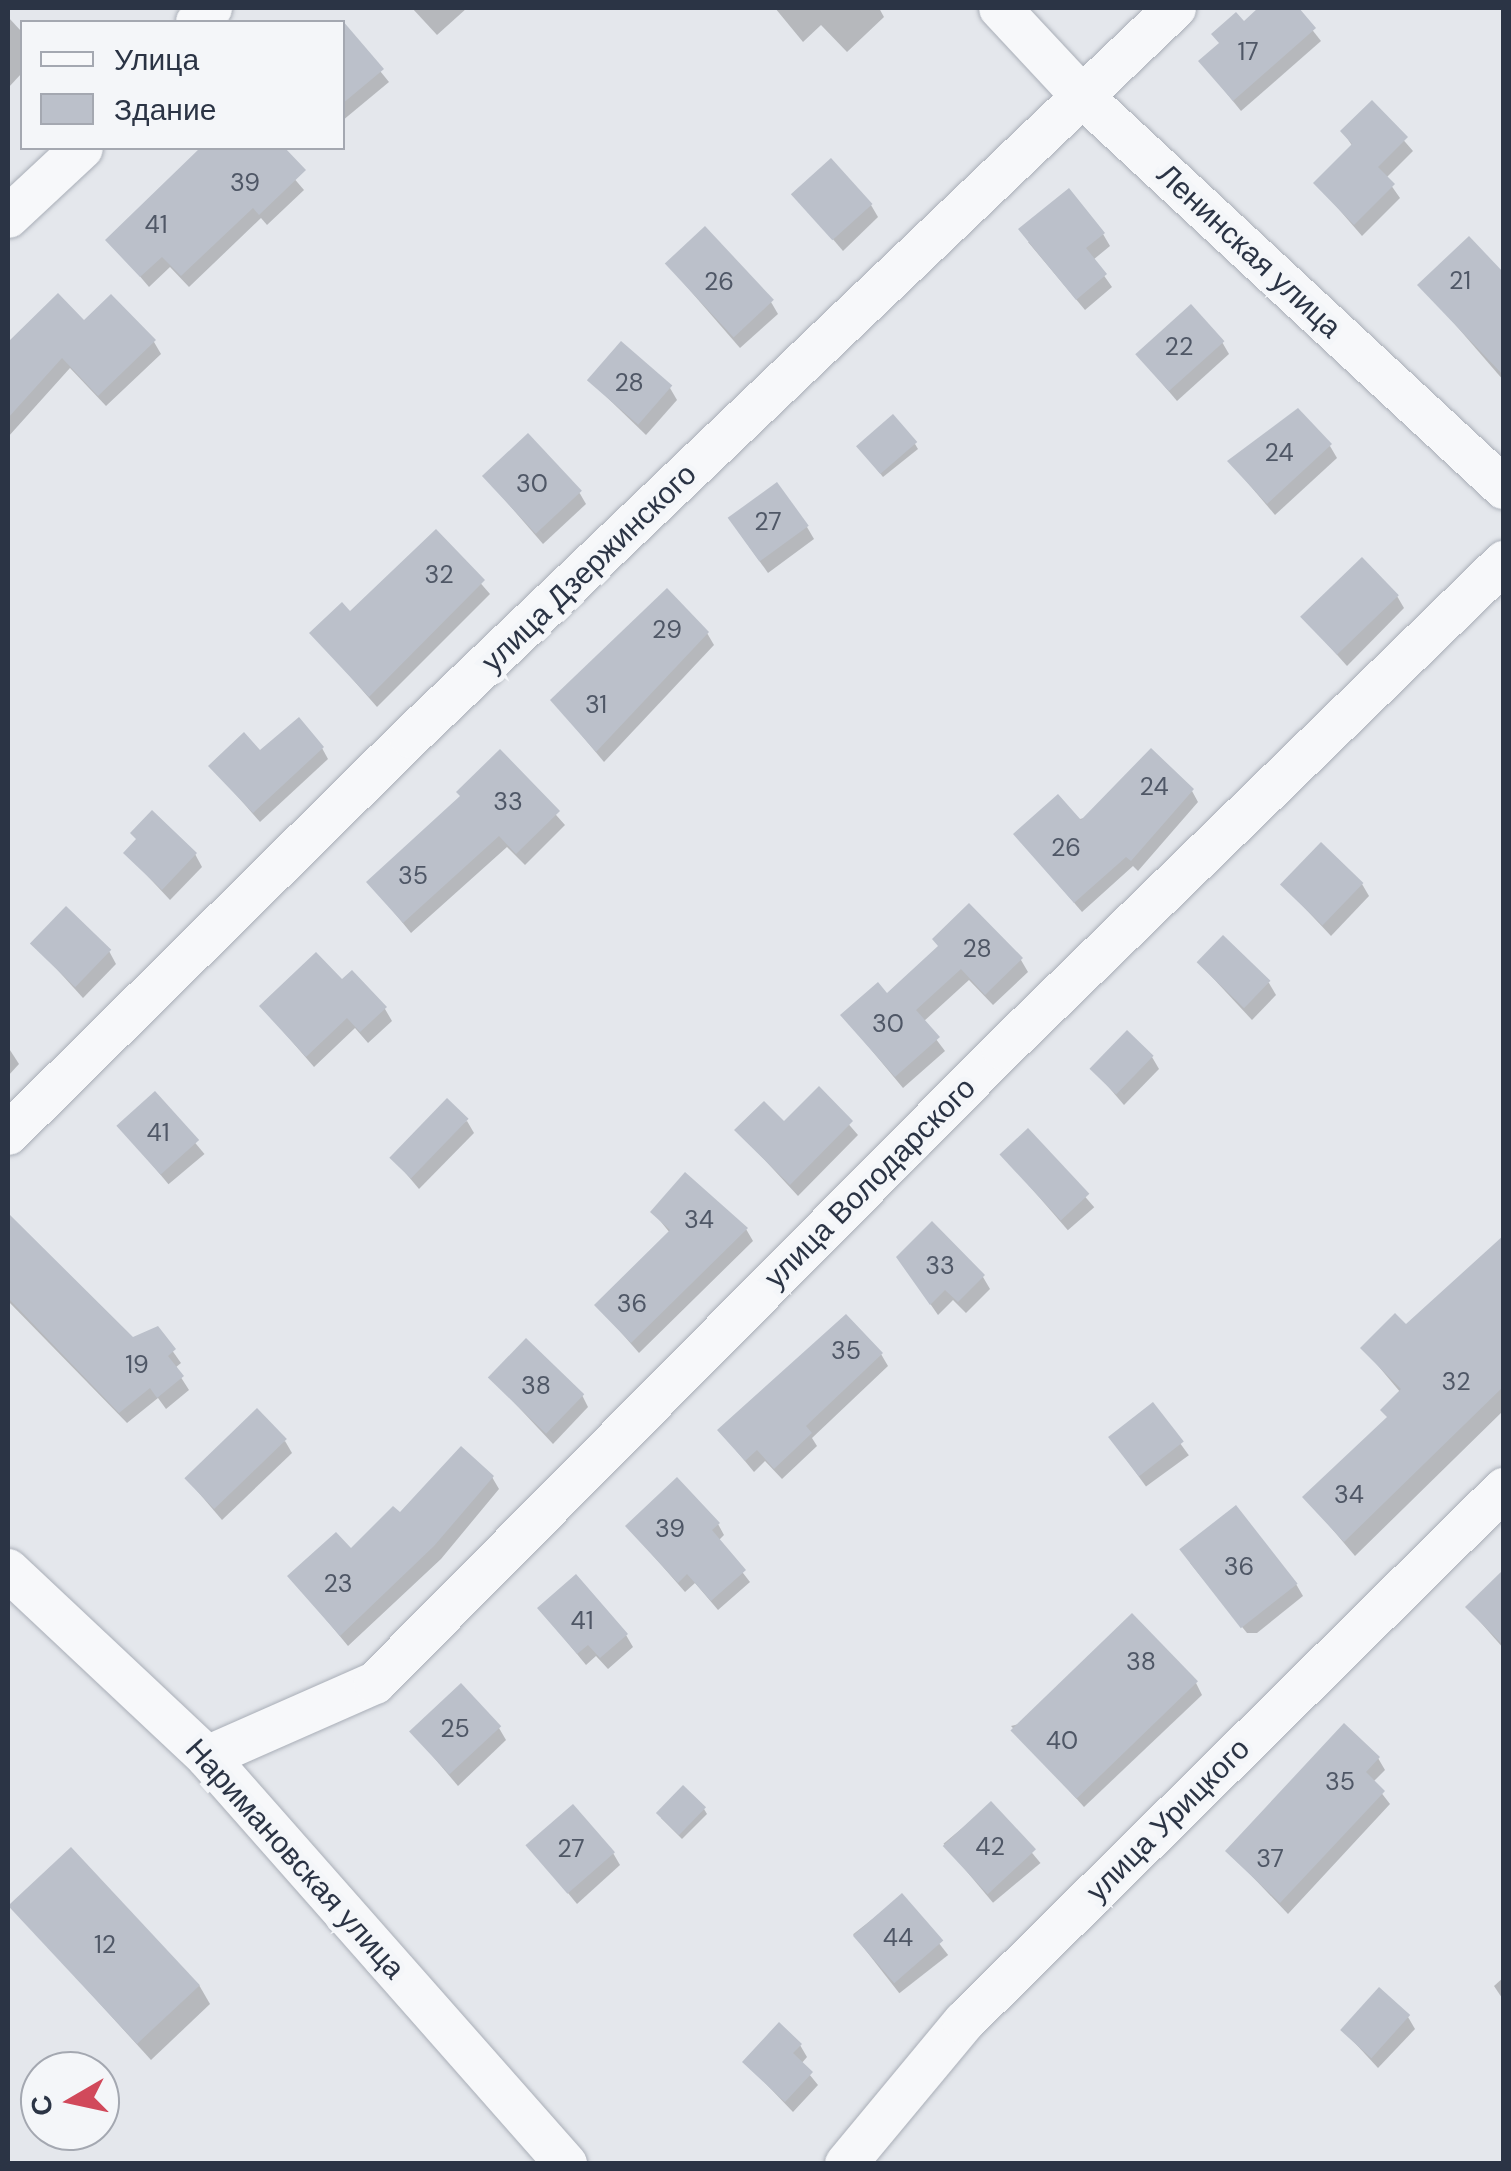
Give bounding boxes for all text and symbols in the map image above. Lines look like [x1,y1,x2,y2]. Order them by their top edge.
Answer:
legend [20,20,345,150]
house number: 17 [1237,37,1259,67]
text: Улица [114,40,199,79]
text: Здание [114,90,216,129]
street label: Ленинская улица [1150,157,1348,345]
house number: 39 [230,168,260,198]
house number: 41 [145,210,167,240]
house number: 21 [1449,266,1471,296]
house number: 26 [704,267,734,297]
house number: 22 [1165,332,1193,362]
house number: 28 [614,368,644,398]
house number: 24 [1264,438,1294,468]
street label: улица Дзержинского [474,456,704,680]
house number: 30 [516,469,548,499]
house number: 27 [754,507,782,537]
house number: 32 [424,560,454,590]
house number: 29 [652,615,682,645]
house number: 31 [585,690,607,720]
house number: 24 [1139,772,1169,802]
house number: 33 [493,787,523,817]
house number: 26 [1051,833,1081,863]
house number: 35 [398,861,428,891]
house number: 28 [962,934,992,964]
house number: 30 [872,1009,904,1039]
street label: улица Володарского [757,1070,983,1296]
house number: 41 [147,1118,169,1148]
house number: 34 [684,1205,714,1235]
house number: 33 [925,1251,955,1281]
house number: 36 [617,1289,647,1319]
house number: 35 [831,1336,861,1366]
house number: 19 [125,1350,149,1380]
house number: 32 [1441,1367,1471,1397]
house number: 38 [521,1371,551,1401]
house number: 34 [1334,1480,1364,1510]
house number: 39 [655,1514,685,1544]
house number: 36 [1224,1552,1254,1582]
house number: 23 [323,1569,353,1599]
house number: 41 [571,1606,593,1636]
house number: 38 [1126,1647,1156,1677]
house number: 25 [440,1714,470,1744]
house number: 40 [1046,1726,1078,1756]
street label: улица Урицкого [1079,1731,1257,1909]
street label: Наримановская улица [178,1732,412,1986]
house number: 35 [1325,1767,1355,1797]
house number: 42 [975,1832,1005,1862]
house number: 27 [557,1834,585,1864]
house number: 37 [1256,1844,1284,1874]
house number: 44 [883,1923,913,1953]
house number: 12 [94,1930,116,1960]
north arrow [20,2051,120,2151]
text: С [22,2093,62,2118]

